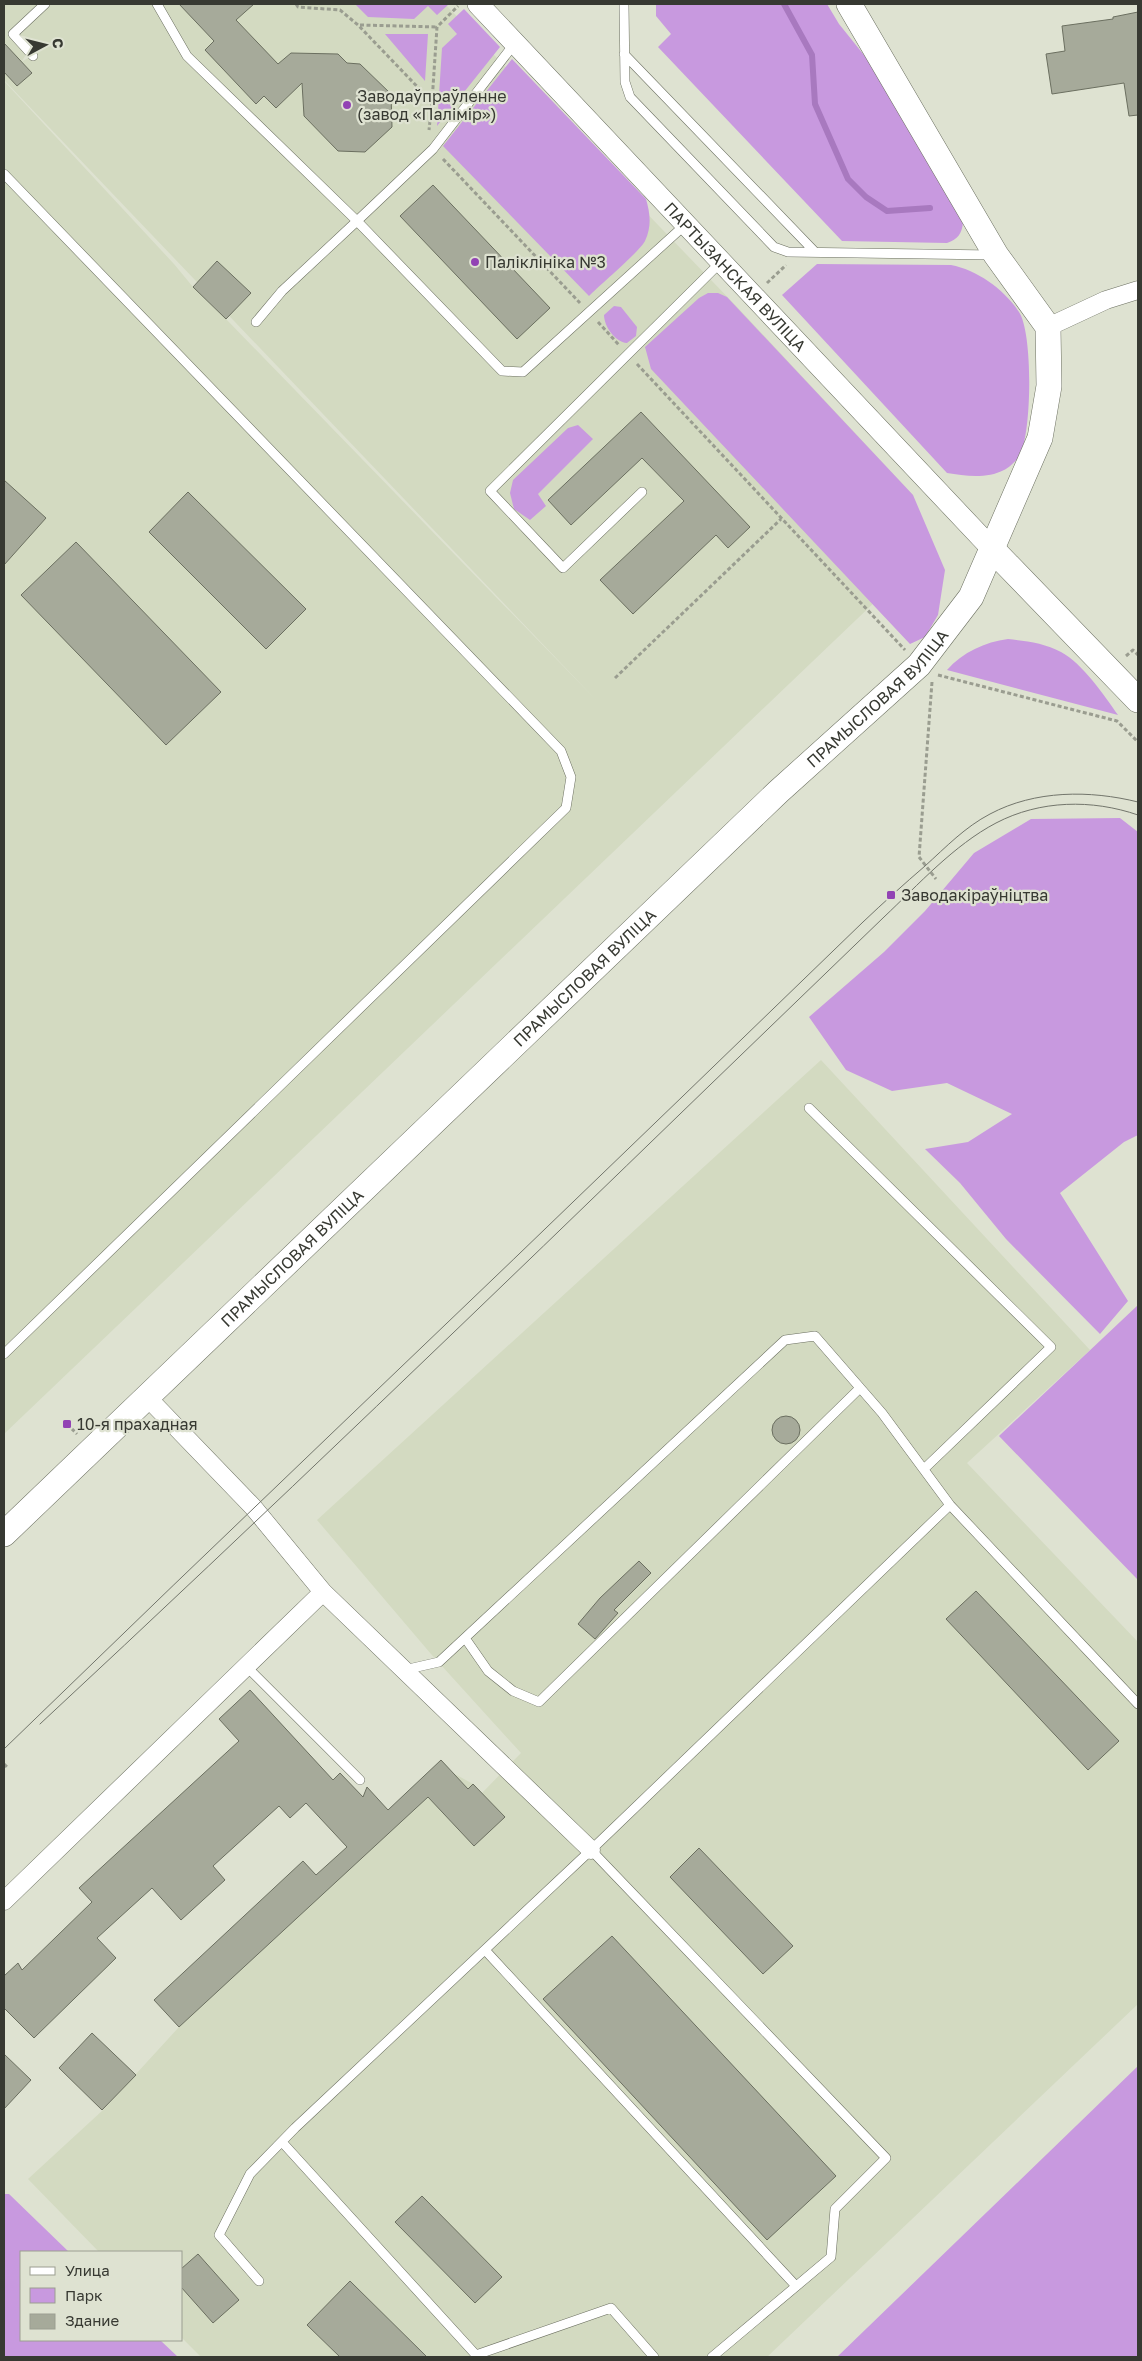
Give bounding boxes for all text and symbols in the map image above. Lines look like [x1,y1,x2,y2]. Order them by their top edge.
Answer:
north arrow [20,20,70,70]
text: С [49,37,67,49]
place label: Заводаўпраўленне (завод «Палімір») [357,86,507,124]
marker: Заводаўпраўленне (завод «Палімір») [341,99,353,111]
street label: ПАРТЫЗАНСКАЯ ВУЛІЦА [660,198,811,356]
place label: Паліклініка №3 [485,252,606,272]
marker: Паліклініка №3 [469,256,481,268]
street label: ПРАМЫСЛОВАЯ ВУЛІЦА [802,625,953,771]
place label: Заводакіраўніцтва [901,885,1048,905]
marker: Заводакіраўніцтва [885,889,897,901]
street label: ПРАМЫСЛОВАЯ ВУЛІЦА [509,904,660,1051]
street label: ПРАМЫСЛОВАЯ ВУЛІЦА [216,1185,368,1331]
place label: 10-я прахадная [77,1414,198,1434]
marker: 10-я прахадная [61,1418,73,1430]
legend [20,2251,182,2341]
text: Улица [65,2261,110,2279]
text: Парк [65,2286,103,2304]
text: Здание [65,2311,119,2329]

